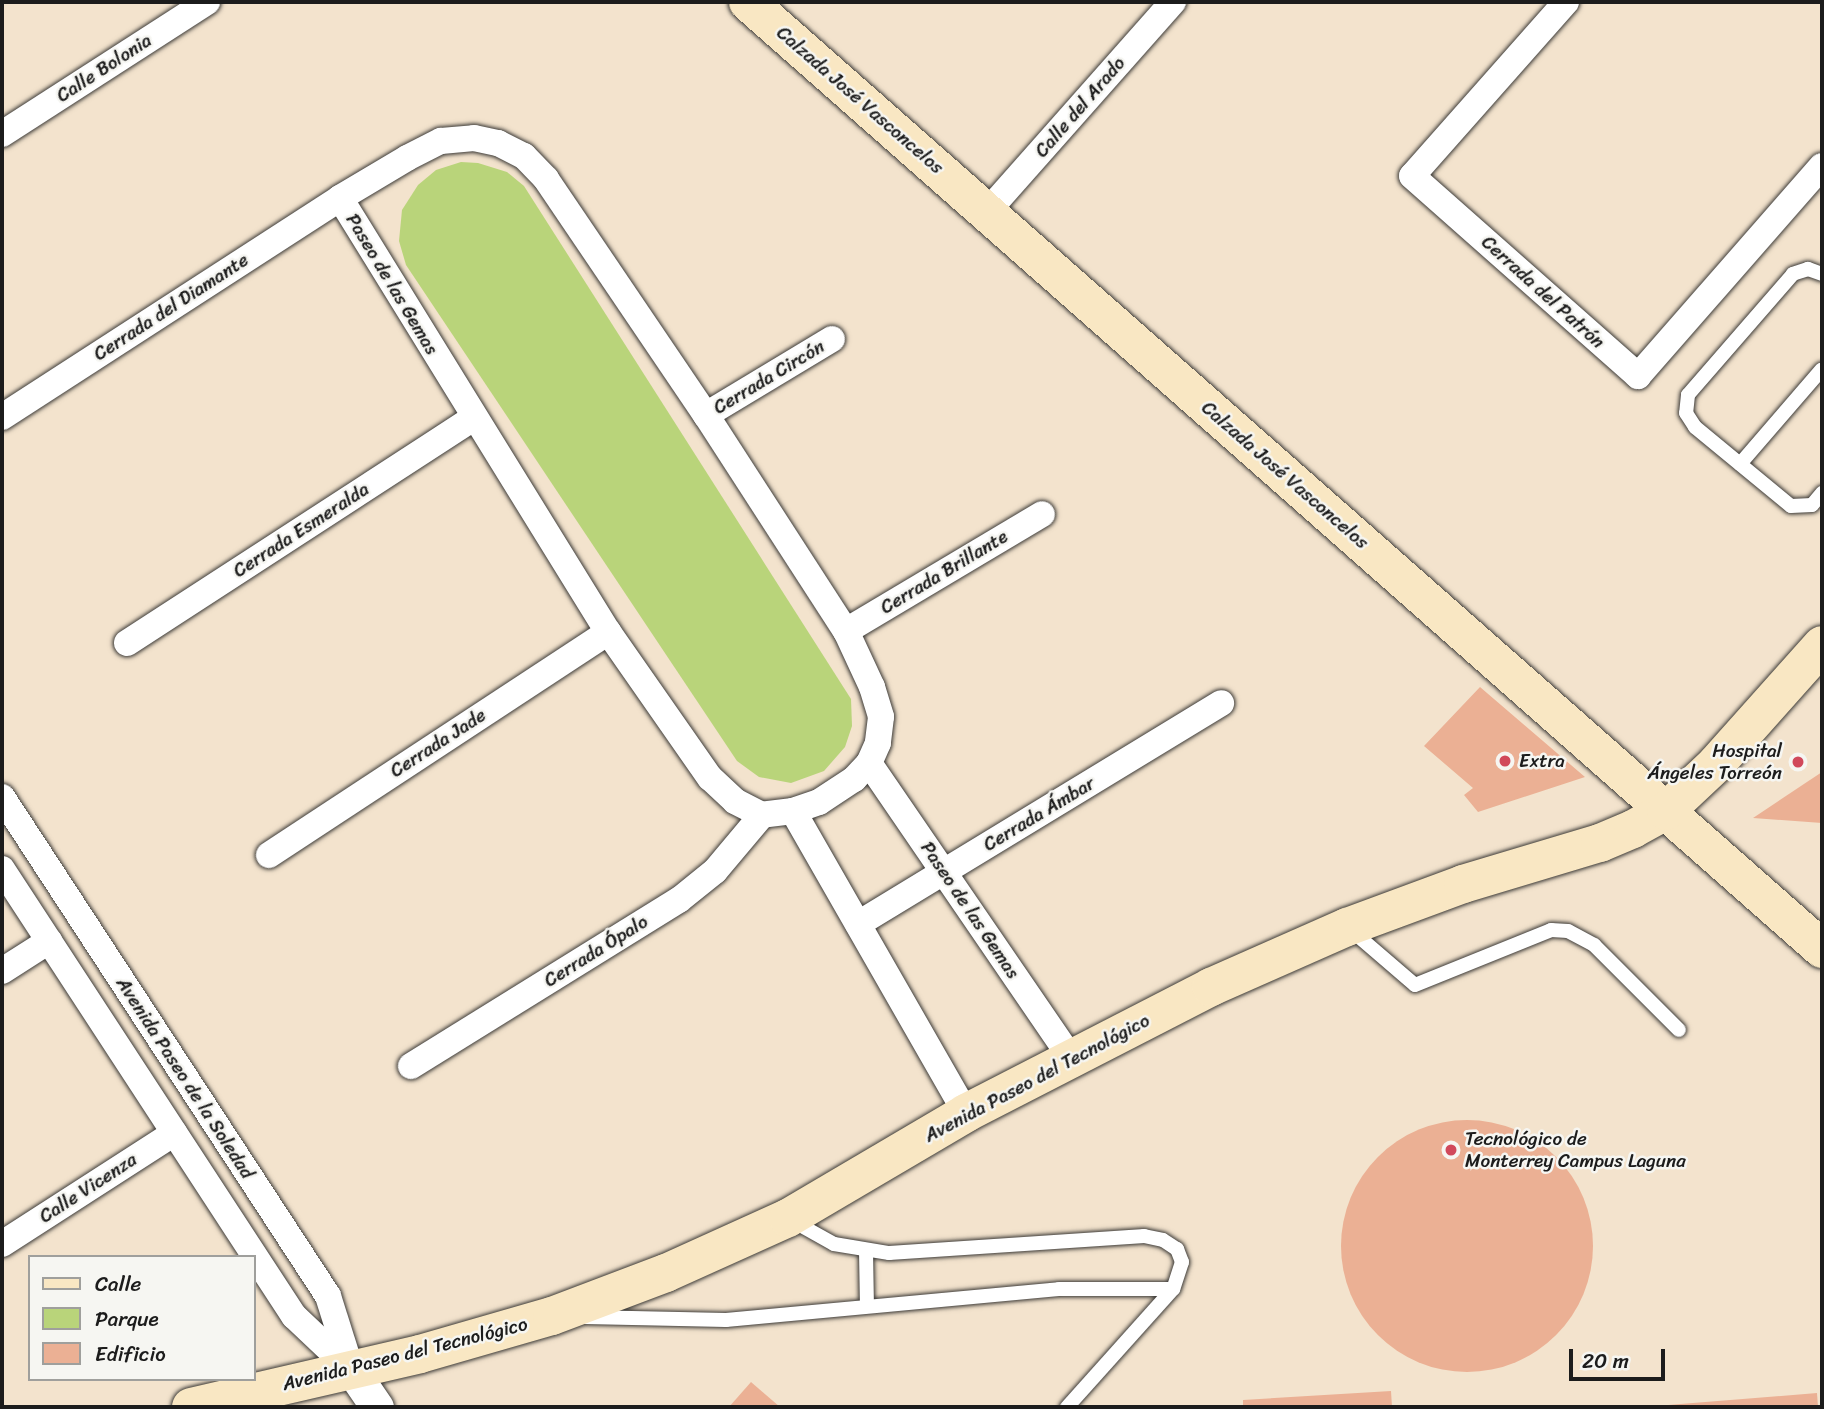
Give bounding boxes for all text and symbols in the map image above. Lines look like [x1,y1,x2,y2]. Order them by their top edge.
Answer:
street label: Calzada José Vasconcelos [773,22,947,178]
street label: Calle Bolonia [52,29,156,107]
street label: Calle del Arado [1030,52,1130,162]
street label: Paseo de las Gemas [341,209,443,359]
street label: Cerrada del Patrón [1476,231,1610,353]
street label: Cerrada del Diamante [90,249,252,365]
street label: Cerrada Circón [709,335,829,419]
street label: Calzada José Vasconcelos [1198,397,1372,553]
street label: Cerrada Esmeralda [229,478,373,582]
street label: Cerrada Brillante [876,525,1012,619]
street label: Cerrada Jade [386,704,490,782]
place label: Hospital Ángeles Torreón [1647,740,1782,784]
place label: Extra [1519,750,1565,772]
marker: Hospital Ángeles Torreón [1788,752,1808,772]
marker: Extra [1497,753,1513,769]
street label: Cerrada Ámbar [979,772,1099,856]
street label: Paseo de las Gemas [915,837,1025,983]
street label: Cerrada Ópalo [540,910,652,992]
street label: Avenida Paseo de la Soledad [111,973,259,1183]
street label: Avenida Paseo del Tecnológico [920,1009,1154,1147]
place label: Tecnológico de Monterrey Campus Laguna [1465,1128,1685,1172]
marker: Tecnológico de Monterrey Campus Laguna [1443,1142,1459,1158]
street label: Calle Vicenza [35,1148,141,1228]
legend [28,1255,256,1381]
text: Calle [95,1265,141,1303]
text: Parque [95,1300,159,1338]
street label: Avenida Paseo del Tecnológico [280,1312,530,1396]
text: Edificio [95,1335,166,1373]
scale bar [1572,1336,1668,1380]
text: 20 m [1582,1342,1629,1380]

